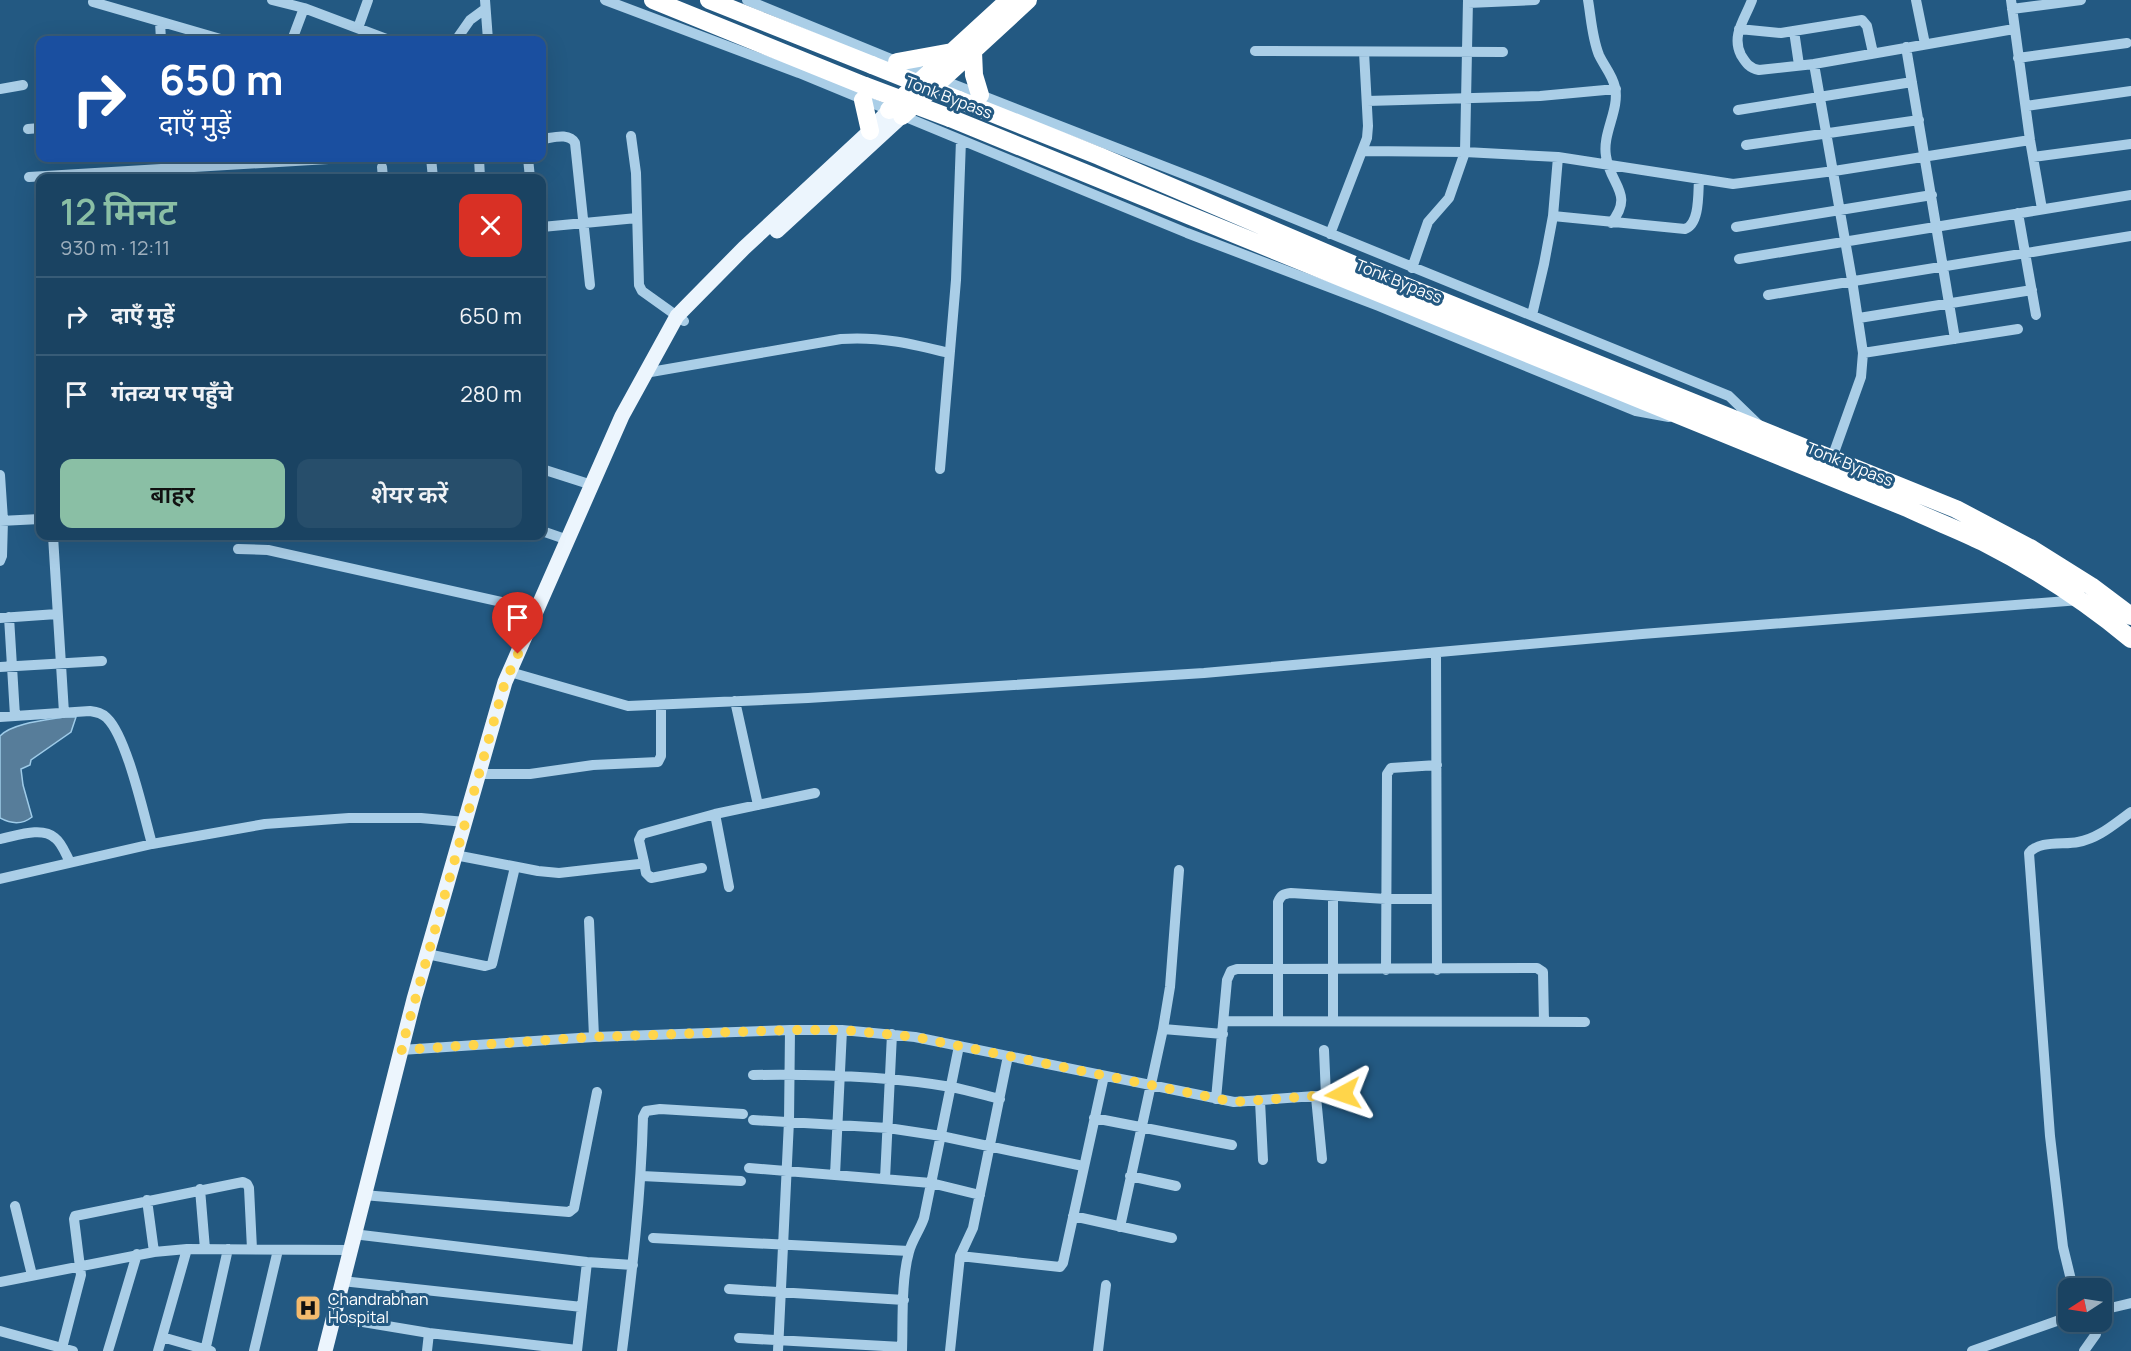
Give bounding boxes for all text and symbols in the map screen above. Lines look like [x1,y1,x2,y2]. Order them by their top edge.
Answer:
text: 650 m [159,50,284,108]
icon: right [60,60,138,138]
street label: Tonk Bypass [902,70,996,124]
text: दाएँ मुड़ें [159,105,231,142]
text: 12 मिनट [60,187,177,236]
button: close [459,194,522,257]
text: 930 m · 12:11 [60,234,170,261]
street label: Tonk Bypass [1352,254,1446,308]
icon: right [60,300,93,333]
text: दाएँ मुड़ें [111,300,174,330]
text: 650 m [459,301,522,331]
icon: arrive [60,378,93,411]
text: गंतव्य पर पहुँचे [111,378,233,408]
text: 280 m [460,379,522,409]
street label: Tonk Bypass [1803,437,1897,491]
button: बाहर [60,459,285,528]
button: शेयर करें [297,459,522,528]
pin [492,592,543,654]
icon: arrive [501,601,534,634]
position arrow [1311,1062,1375,1126]
north arrow [2058,1278,2112,1332]
map controls [2058,1278,2112,1332]
place label: Chandrabhan Hospital [328,1288,428,1328]
hospital icon: Chandrabhan Hospital [293,1293,323,1323]

